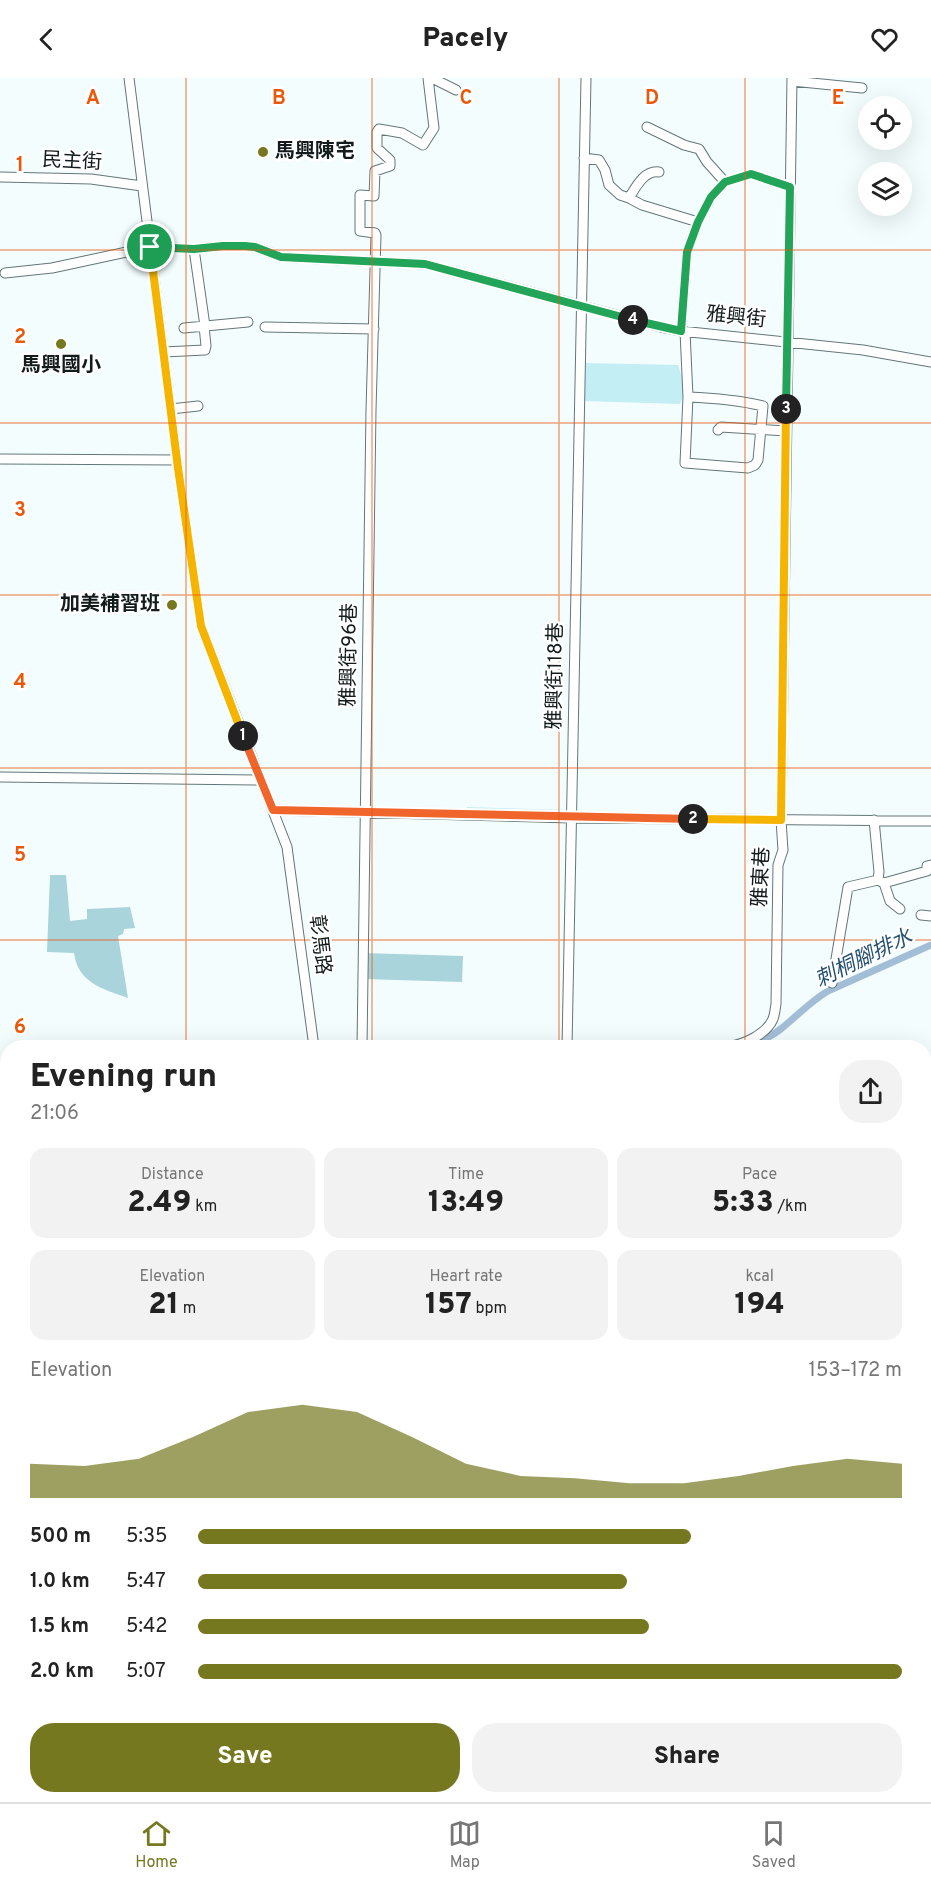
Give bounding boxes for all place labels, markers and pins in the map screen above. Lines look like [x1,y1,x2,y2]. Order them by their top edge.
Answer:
place label: 馬興陳宅 [275,139,355,165]
marker: 馬興陳宅 [256,145,270,159]
pin [124,221,175,272]
pin: 4 [618,305,648,335]
marker: 馬興國小 [54,337,68,351]
place label: 馬興國小 [21,353,101,379]
pin: 3 [771,394,801,424]
place label: 加美補習班 [60,592,160,618]
marker: 加美補習班 [165,598,179,612]
pin: 1 [228,721,258,751]
pin: 2 [678,804,708,834]

